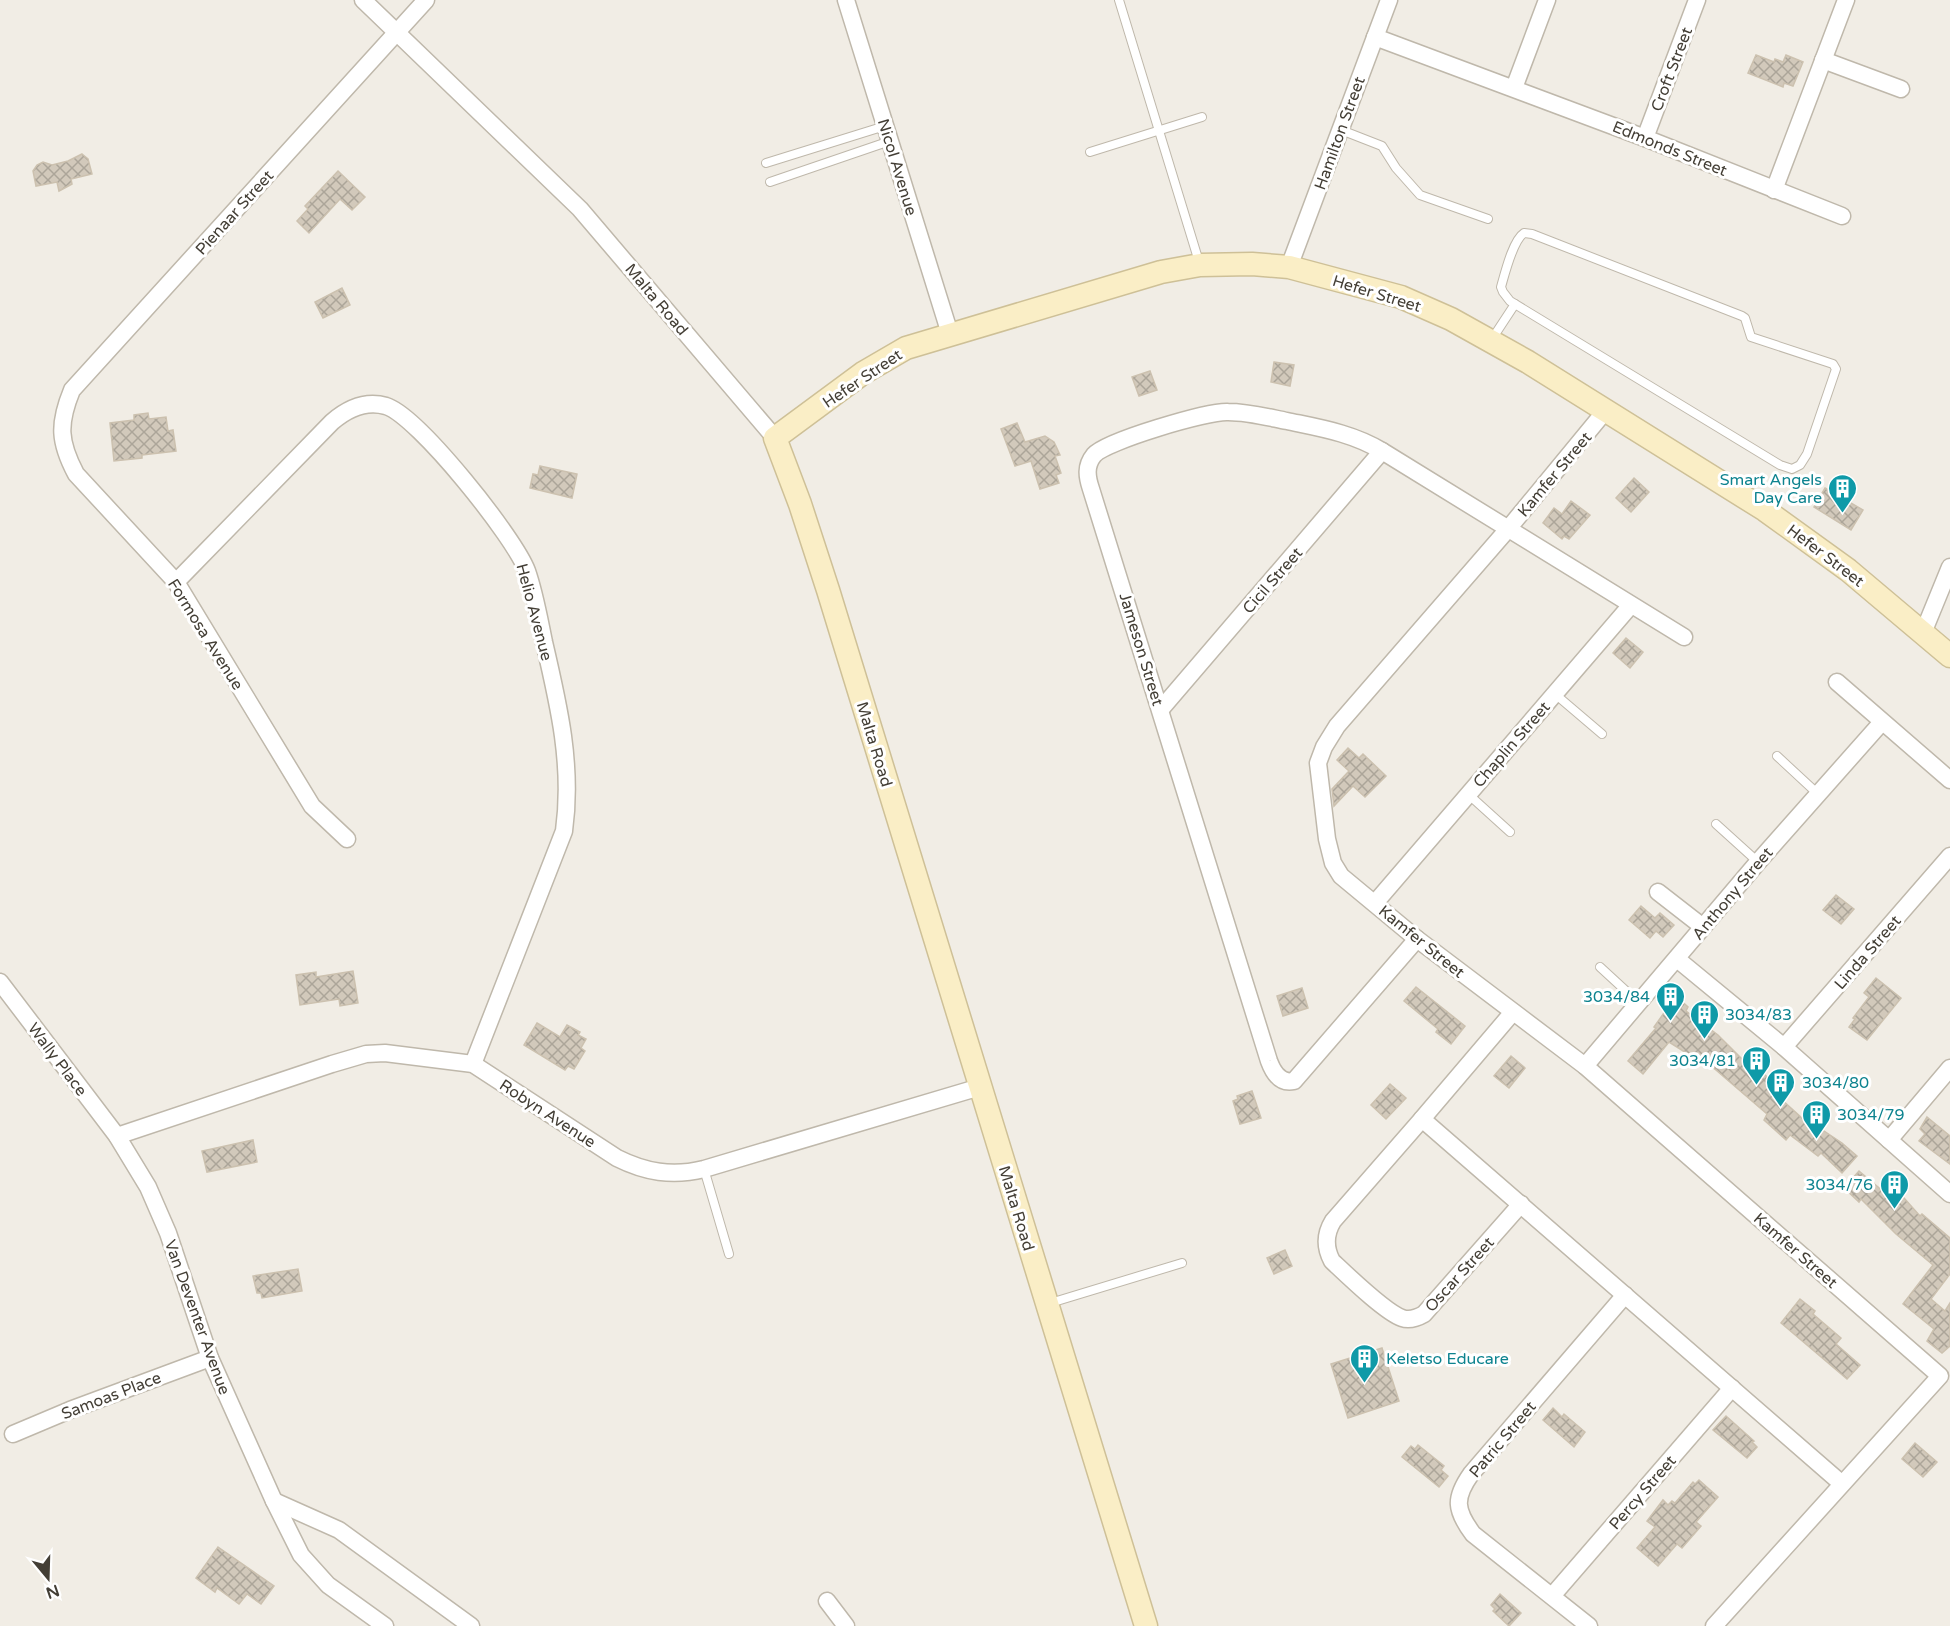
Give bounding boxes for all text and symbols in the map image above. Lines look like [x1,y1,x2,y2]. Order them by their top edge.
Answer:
street label: Croft Street [1647,24,1697,114]
street label: Hamilton Street [1310,74,1370,193]
street label: Nicol Avenue [873,116,921,218]
street label: Edmonds Street [1609,117,1730,181]
street label: Pienaar Street [191,166,278,259]
street label: Malta Road [620,260,692,340]
street label: Hefer Street [1330,271,1423,317]
street label: Hefer Street [819,345,906,413]
street label: Kamfer Street [1513,428,1596,521]
place label: Smart Angels Day Care [1720,470,1822,508]
building icon: Smart Angels Day Care [1827,472,1859,514]
street label: Hefer Street [1783,520,1868,591]
street label: Cicil Street [1238,543,1307,618]
street label: Helio Avenue [511,561,557,663]
street label: Formosa Avenue [163,575,247,694]
street label: Jameson Street [1114,590,1168,708]
street label: Chaplin Street [1469,698,1555,792]
street label: Malta Road [852,699,896,789]
street label: Anthony Street [1688,843,1777,944]
street label: Kamfer Street [1374,901,1468,983]
street label: Linda Street [1830,911,1905,994]
building icon: 3034/84 [1655,980,1687,1022]
place label: 3034/84 [1583,987,1650,1007]
building icon: 3034/83 [1688,998,1720,1040]
place label: 3034/83 [1725,1005,1792,1025]
street label: Wally Place [23,1019,91,1100]
building icon: 3034/81 [1741,1044,1773,1086]
place label: 3034/81 [1669,1051,1736,1071]
building icon: 3034/80 [1765,1066,1797,1108]
place label: 3034/80 [1802,1073,1869,1093]
street label: Robyn Avenue [496,1075,599,1152]
building icon: 3034/79 [1800,1098,1832,1140]
place label: 3034/79 [1837,1105,1905,1125]
street label: Malta Road [994,1163,1038,1253]
building icon: 3034/76 [1878,1168,1910,1210]
place label: 3034/76 [1805,1175,1873,1195]
street label: Kamfer Street [1749,1209,1841,1293]
street label: Oscar Street [1421,1233,1499,1316]
street label: Van Deventer Avenue [160,1237,234,1398]
building icon: Keletso Educare [1349,1342,1381,1384]
place label: Keletso Educare [1386,1349,1509,1369]
street label: Samoas Place [59,1368,164,1424]
street label: Patric Street [1465,1397,1541,1482]
street label: Percy Street [1605,1451,1681,1534]
north arrow [18,1548,78,1608]
text: N [43,1580,62,1603]

